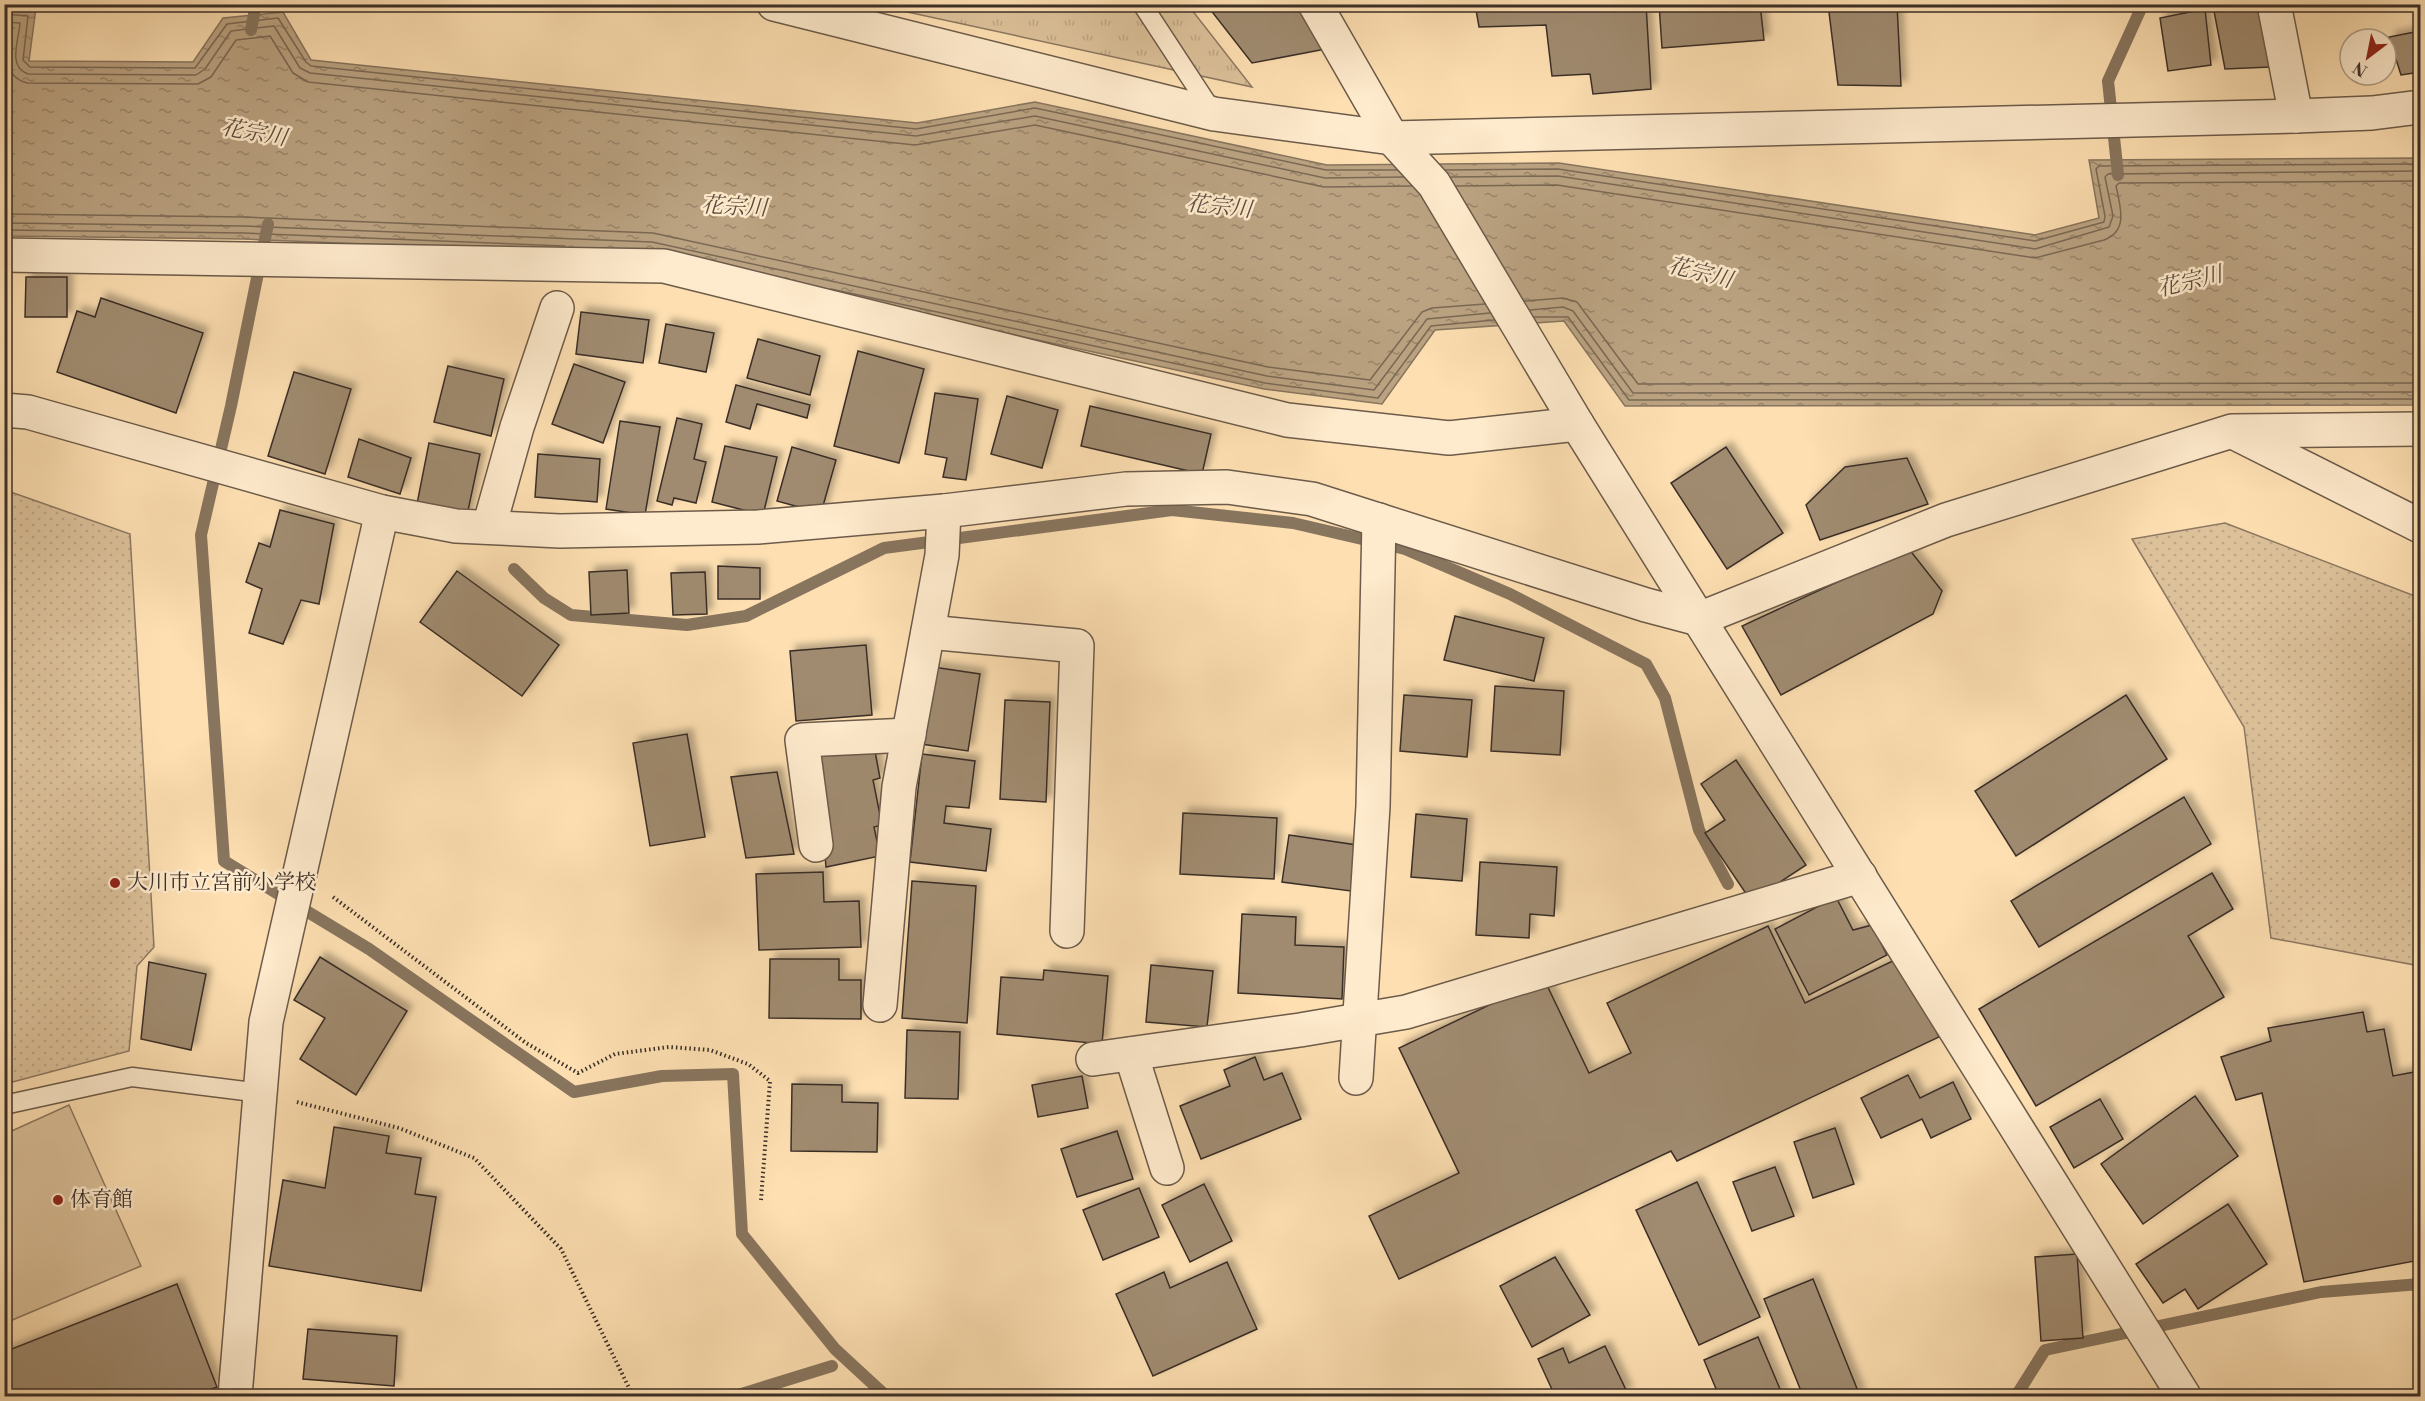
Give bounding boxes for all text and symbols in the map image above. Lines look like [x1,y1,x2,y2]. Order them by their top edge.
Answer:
north arrow [2338,27,2398,87]
text: N [2350,57,2371,81]
water label: 花宗川 [219,114,291,152]
water label: 花宗川 [1185,190,1255,224]
water label: 花宗川 [700,192,770,222]
water label: 花宗川 [1665,252,1737,295]
water label: 花宗川 [2155,260,2227,303]
place label: 大川市立宮前小学校 [127,870,316,896]
marker: 大川市立宮前小学校 [108,876,122,890]
place label: 体育館 [70,1187,133,1213]
marker: 体育館 [51,1193,65,1207]

